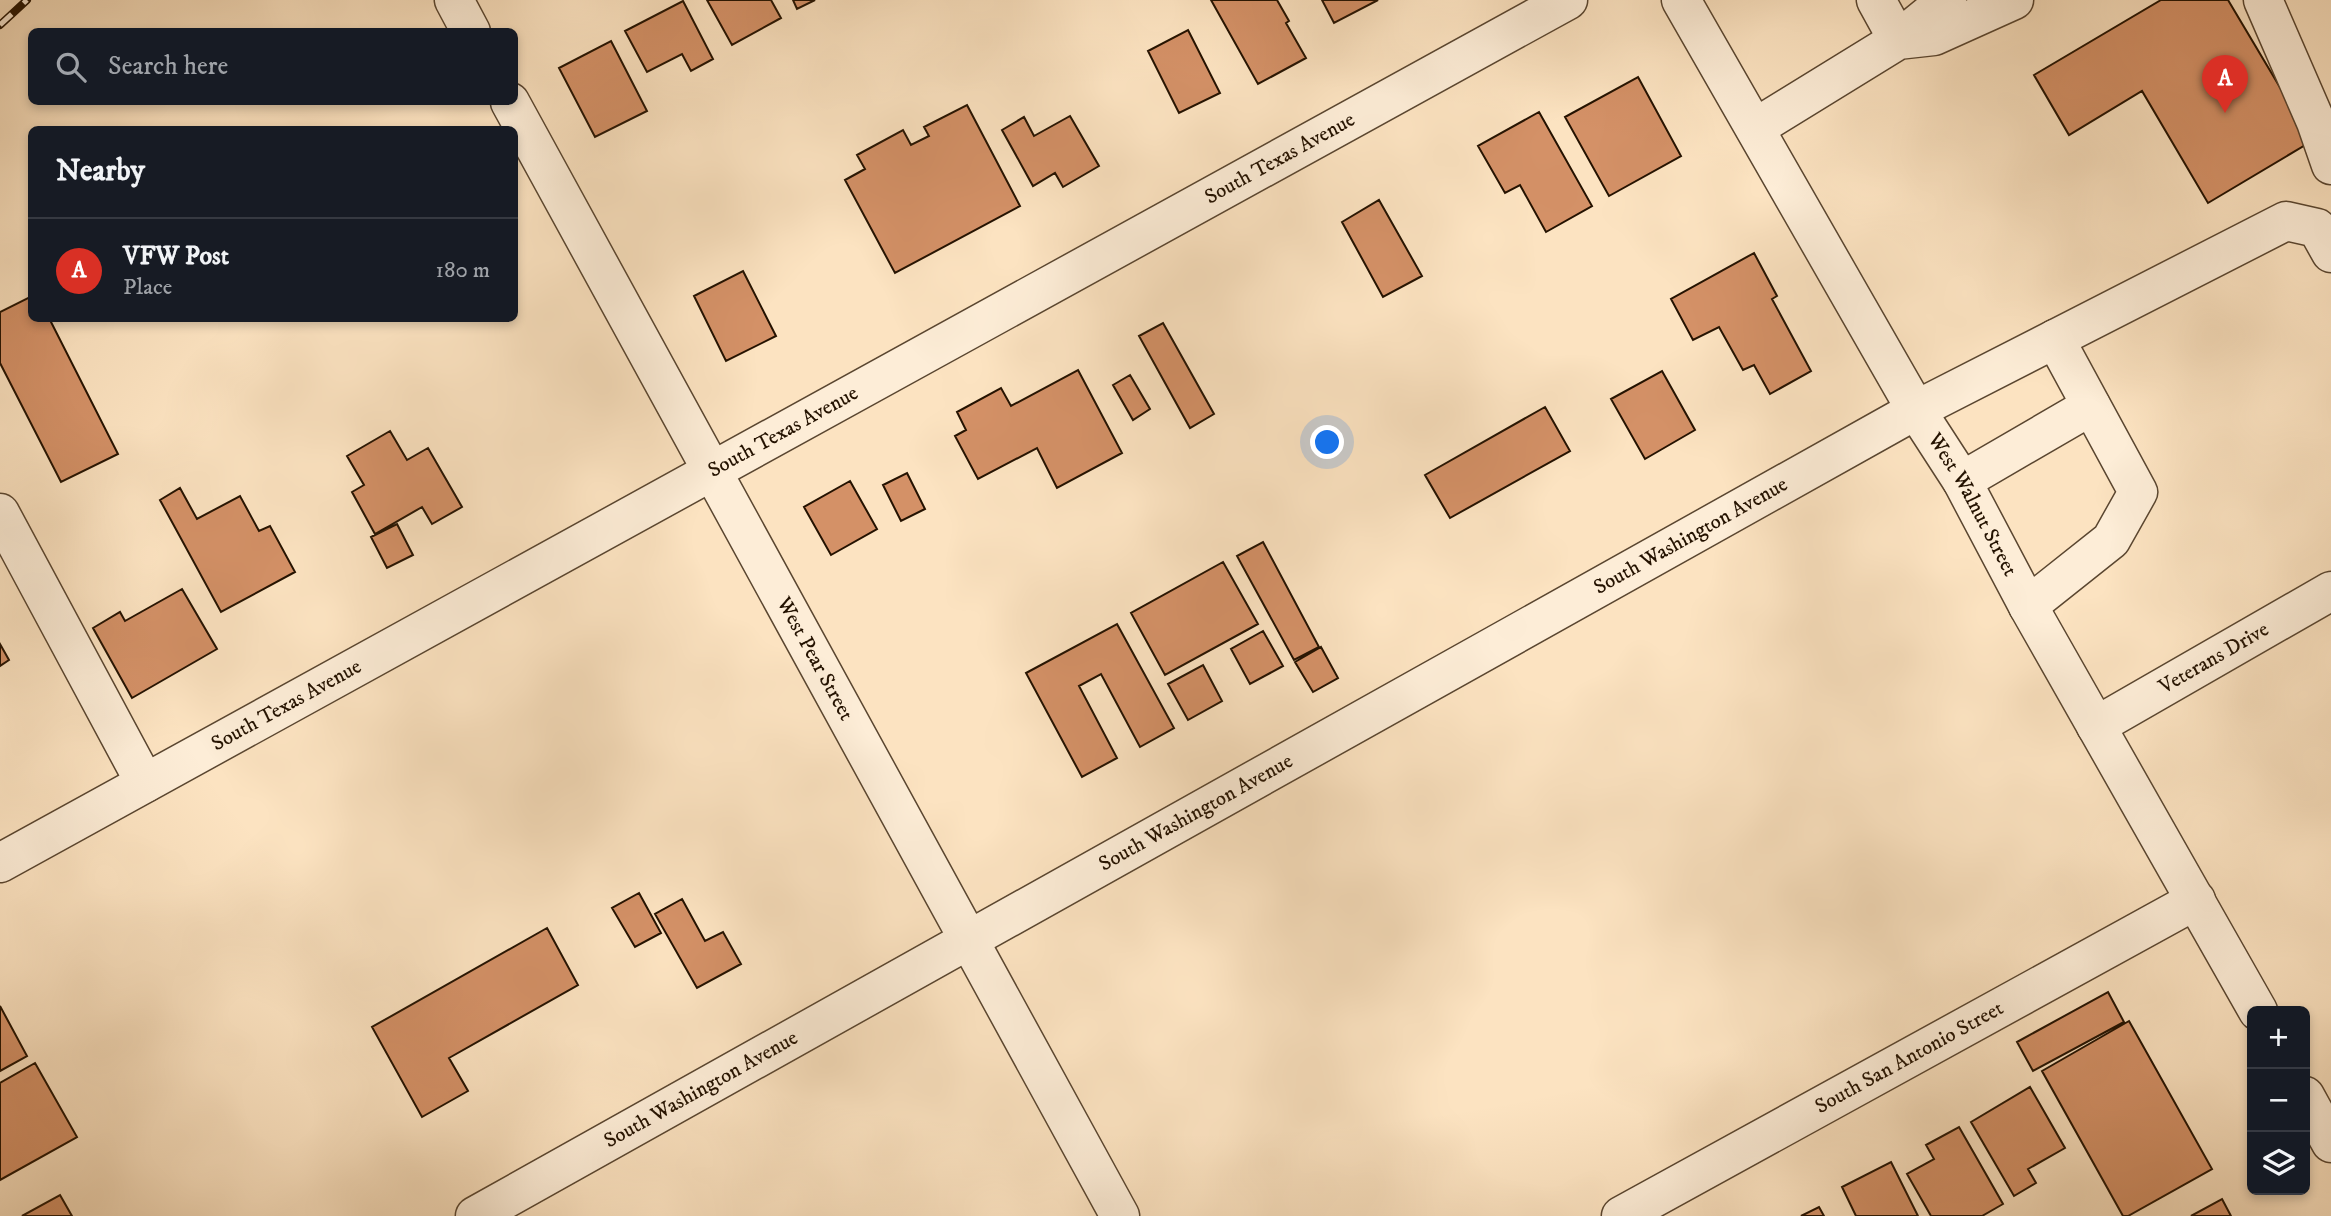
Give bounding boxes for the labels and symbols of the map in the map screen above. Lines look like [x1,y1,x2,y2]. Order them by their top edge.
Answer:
pin: A [2202,55,2248,113]
street label: South Texas Avenue [1200,107,1360,210]
street label: South Texas Avenue [704,380,863,484]
your location [1310,425,1344,459]
street label: West Walnut Street [1921,427,2023,581]
street label: South Washington Avenue [1589,471,1793,601]
street label: West Pear Street [770,592,859,725]
street label: Veterans Drive [2154,616,2274,701]
street label: South Texas Avenue [207,653,366,757]
street label: South Washington Avenue [1094,748,1298,877]
street label: South San Antonio Street [1811,995,2008,1120]
street label: South Washington Avenue [599,1025,803,1154]

